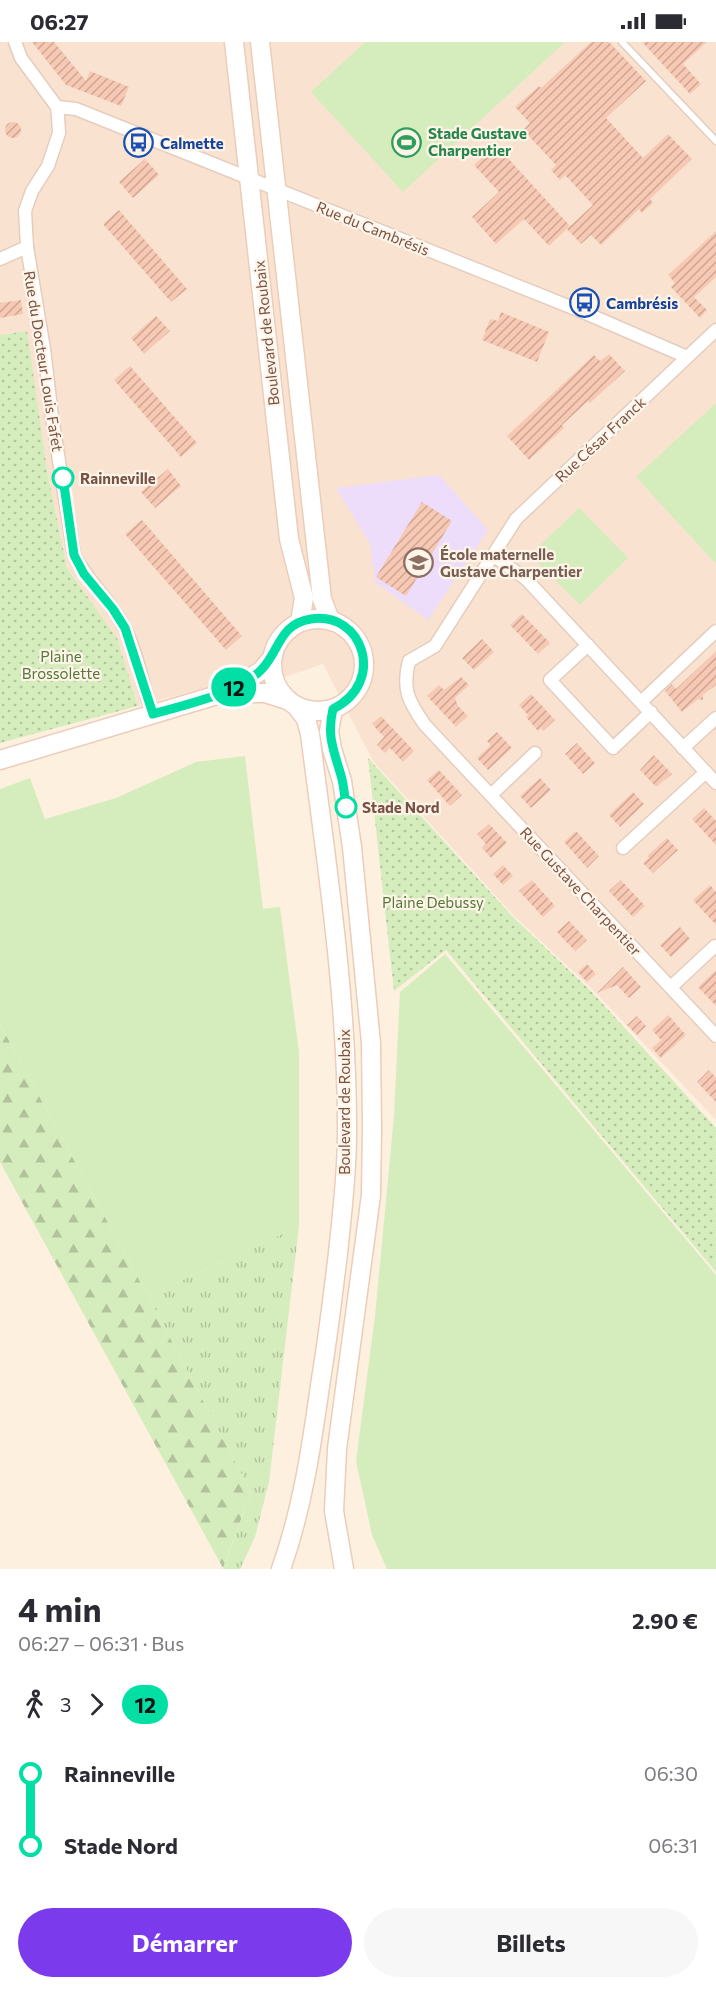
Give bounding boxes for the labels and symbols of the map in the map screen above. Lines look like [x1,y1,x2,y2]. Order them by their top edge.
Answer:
place label: Stade Gustave Charpentier [428,124,527,159]
sports icon: Stade Gustave Charpentier [391,126,423,158]
bus stop icon: Calmette [123,127,155,159]
place label: Calmette [160,134,224,152]
street label: Rue du Cambrésis [314,197,432,259]
street label: Boulevard de Roubaix [249,259,283,407]
street label: Rue du Docteur Louis Fafet [21,269,67,453]
bus stop icon: Cambrésis [569,287,601,319]
place label: Cambrésis [606,294,678,312]
street label: Rue César Franck [551,392,649,486]
marker: Rainneville [52,467,74,489]
place label: Rainneville [80,469,156,487]
place label: École maternelle Gustave Charpentier [440,545,582,580]
school or university icon: École maternelle Gustave Charpentier [403,547,435,579]
park label: Plaine Brossolette [22,647,100,682]
line badge: 12 [207,668,261,706]
marker: Stade Nord [335,796,357,818]
place label: Stade Nord [362,798,440,816]
street label: Rue Gustave Charpentier [517,823,645,959]
park label: Plaine Debussy [382,893,484,911]
street label: Boulevard de Roubaix [335,1029,353,1175]

